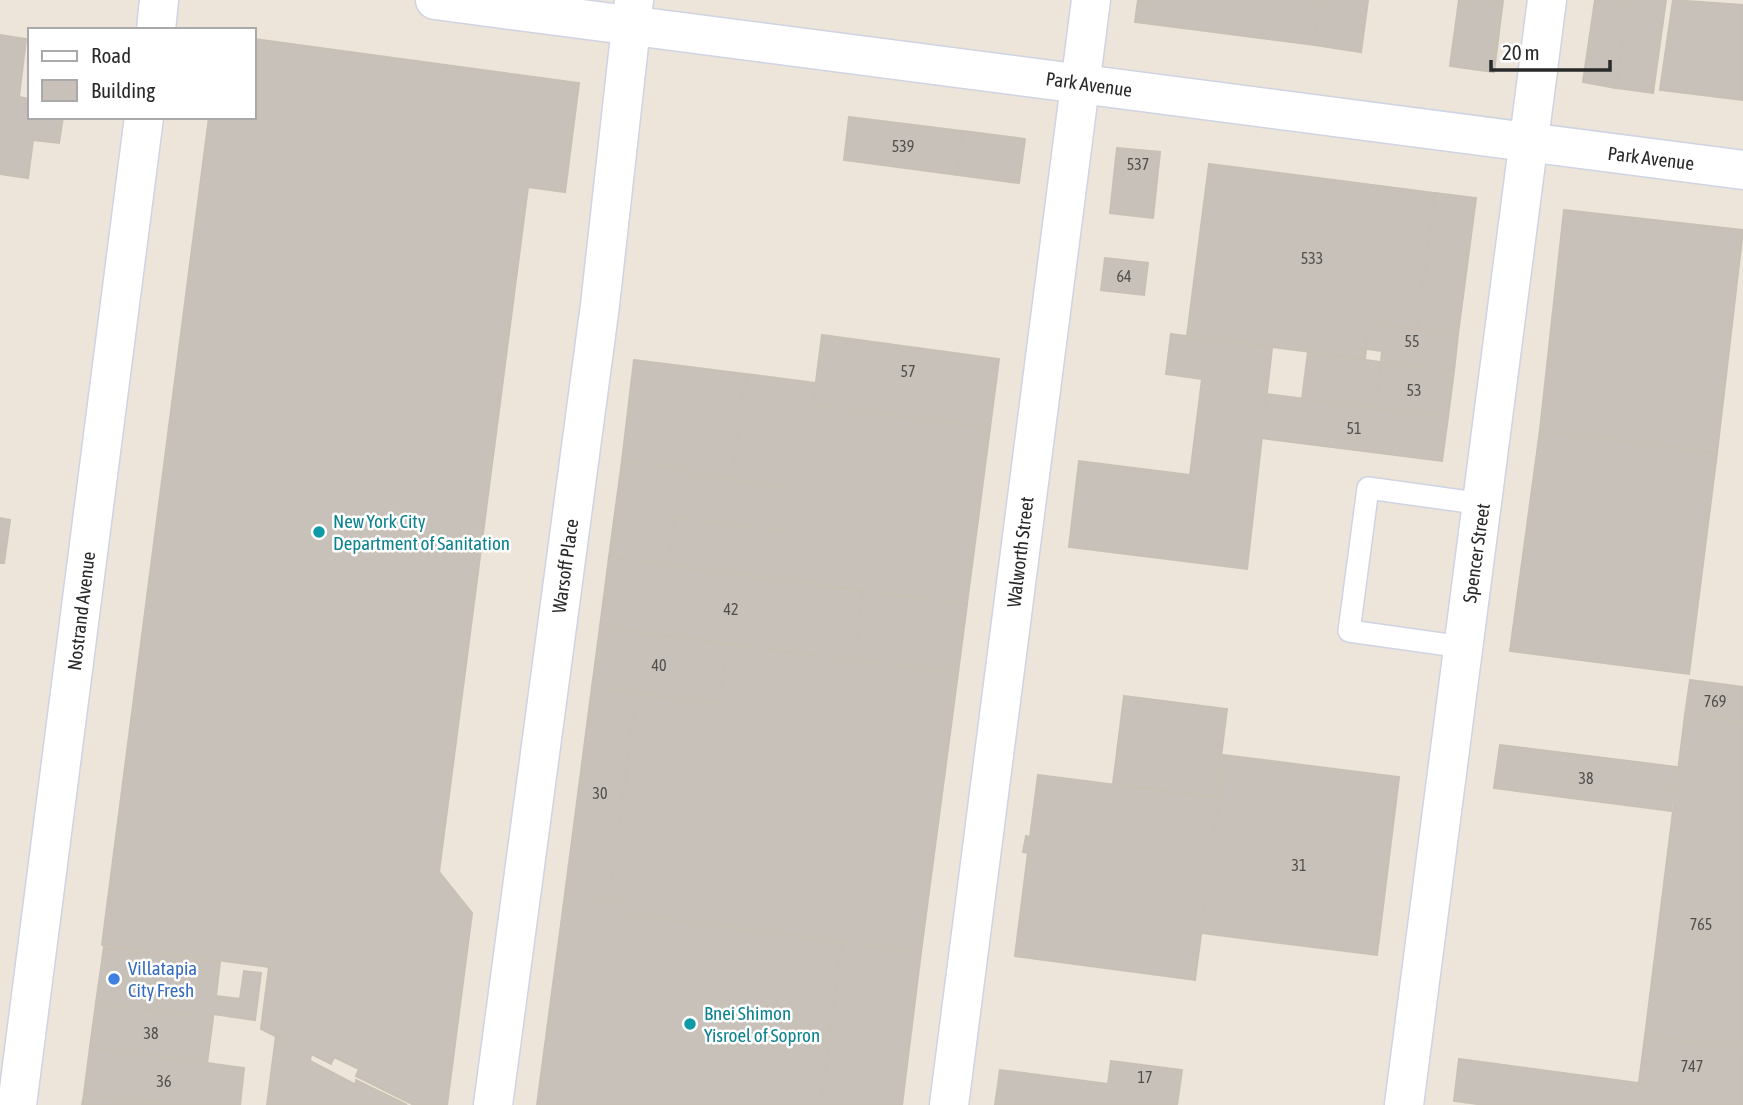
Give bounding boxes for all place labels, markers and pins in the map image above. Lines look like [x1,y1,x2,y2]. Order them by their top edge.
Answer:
place label: New York City Department of Sanitation [333,510,510,554]
marker: New York City Department of Sanitation [311,524,327,540]
place label: Villatapia City Fresh [128,957,197,1001]
marker: Villatapia City Fresh [106,971,122,987]
place label: Bnei Shimon Yisroel of Sopron [704,1002,820,1046]
marker: Bnei Shimon Yisroel of Sopron [682,1016,698,1032]

